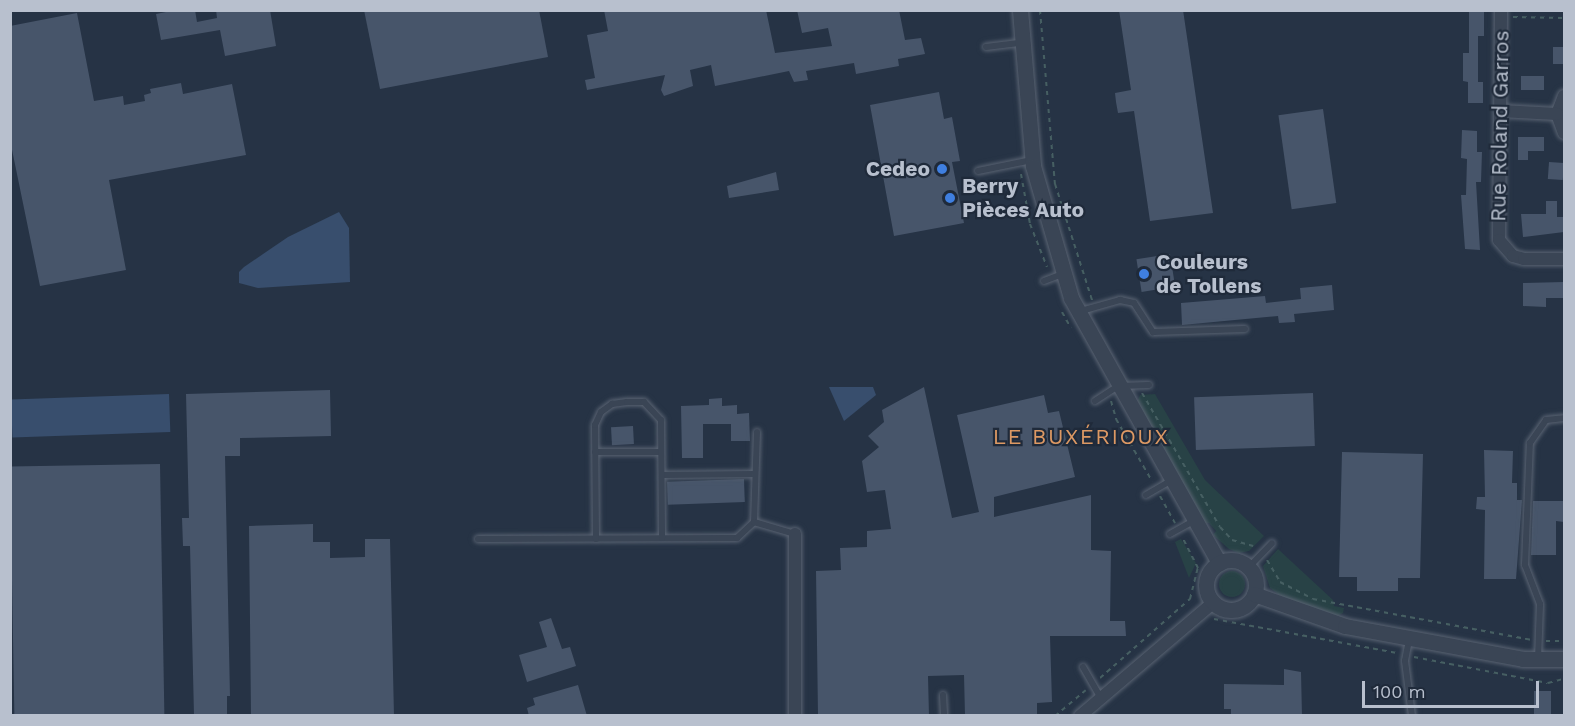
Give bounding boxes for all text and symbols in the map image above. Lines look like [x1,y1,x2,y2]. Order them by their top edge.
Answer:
street label: Rue Roland Garros [1486,30,1514,222]
place label: Cedeo [866,156,930,182]
marker: Cedeo [935,162,949,176]
place label: Berry Pièces Auto [962,173,1084,223]
marker: Berry Pièces Auto [943,191,957,205]
place label: Couleurs de Tollens [1156,249,1262,299]
marker: Couleurs de Tollens [1137,267,1151,281]
district label: LE BUXÉRIOUX [993,424,1169,450]
scale bar [1365,669,1542,707]
text: 100 m [1373,681,1426,702]

